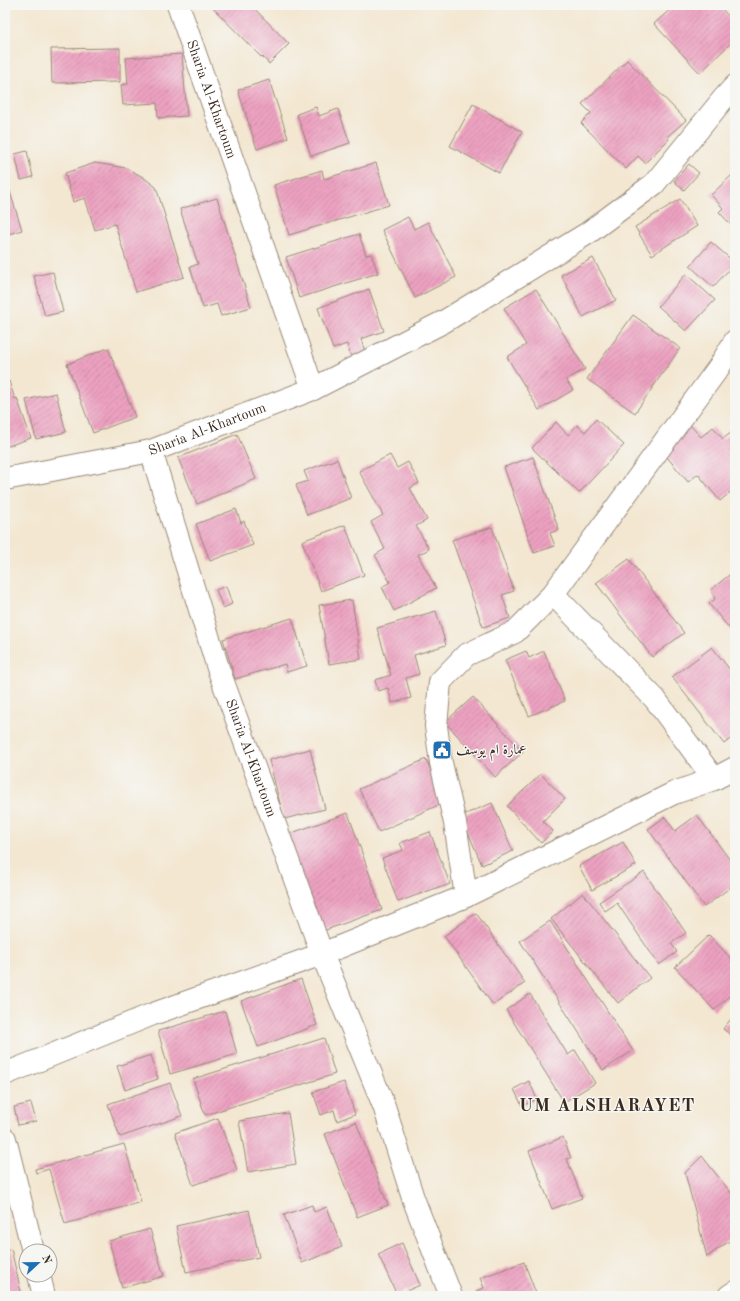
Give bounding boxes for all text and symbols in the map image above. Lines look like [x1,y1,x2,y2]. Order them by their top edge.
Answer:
street label: Sharia Al-Khartoum [184,38,238,160]
street label: Sharia Al-Khartoum [147,401,268,458]
street label: Sharia Al-Khartoum [223,697,279,819]
public building icon: عمارة ام يوسف [431,739,453,761]
place label: عمارة ام يوسف [456,743,527,762]
district label: UM ALSHARAYET [519,1097,695,1115]
north arrow [18,1243,58,1283]
text: N [39,1254,53,1266]

